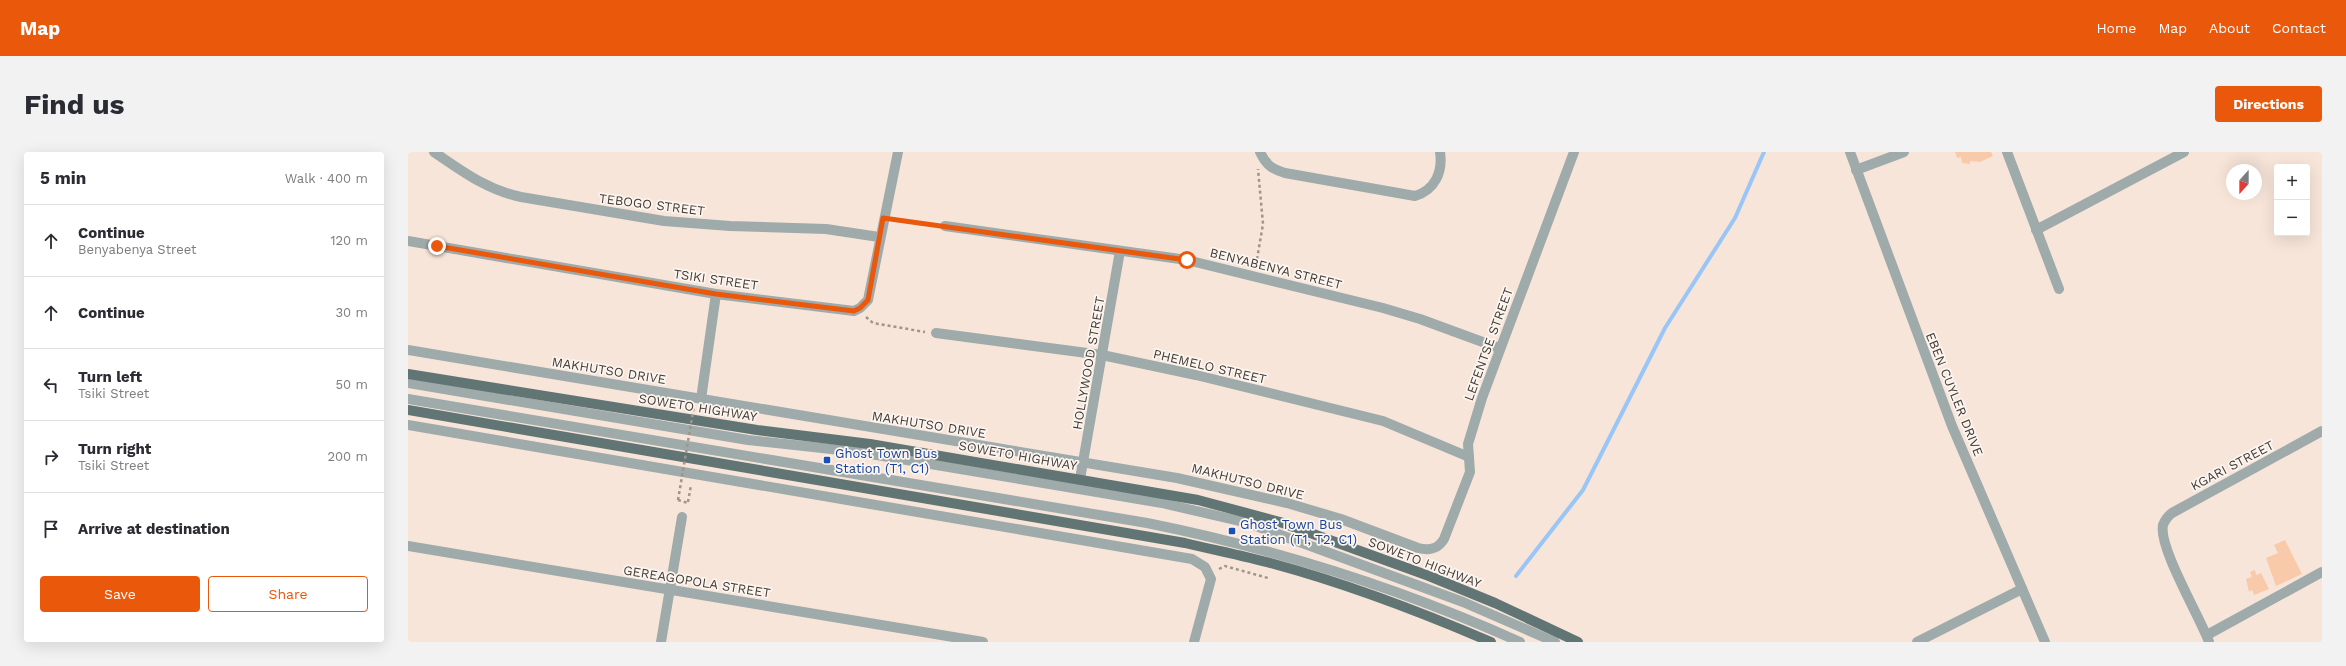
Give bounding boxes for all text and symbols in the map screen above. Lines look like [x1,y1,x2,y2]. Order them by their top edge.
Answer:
text: Map [20,17,60,40]
text: Home [2096,20,2136,36]
text: Map [2158,20,2187,36]
text: About [2209,20,2250,36]
text: Contact [2272,20,2326,36]
button: Directions [2215,86,2322,122]
text: Find us [24,88,124,121]
north arrow [2226,164,2262,200]
map controls [2274,164,2310,236]
button: + [2274,164,2310,200]
text: 5 min [40,168,86,188]
text: Walk · 400 m [285,171,368,186]
street label: TEBOGO STREET [598,191,706,218]
button: − [2274,200,2310,236]
text: Continue [78,224,145,242]
icon: ahead [40,230,62,252]
text: 120 m [330,233,368,248]
route end [428,237,446,255]
text: Benyabenya Street [78,242,196,257]
street label: BENYABENYA STREET [1208,245,1344,292]
route start [1178,251,1196,269]
street label: TSIKI STREET [673,266,759,293]
street label: LEFENTSE STREET [1461,285,1516,403]
street label: HOLLYWOOD STREET [1069,295,1108,431]
icon: ahead [40,302,62,324]
text: Continue [78,304,145,322]
text: 30 m [336,305,368,320]
street label: EBEN CUYLER DRIVE [1923,330,1986,458]
street label: PHEMELO STREET [1152,346,1268,387]
street label: MAKHUTSO DRIVE [551,354,667,387]
text: Turn left [78,368,142,386]
icon: left [40,374,62,396]
text: 50 m [336,377,368,392]
text: Tsiki Street [78,386,149,401]
street label: SOWETO HIGHWAY [638,391,759,424]
street label: MAKHUTSO DRIVE [871,408,987,441]
street label: KGARI STREET [2188,437,2276,494]
street label: SOWETO HIGHWAY [958,438,1079,473]
text: Turn right [78,440,151,458]
icon: right [40,446,62,468]
place label: Ghost Town Bus Station (T1, C1) [835,446,938,476]
text: 200 m [327,449,368,464]
marker: Ghost Town Bus Station (T1, C1) [822,455,832,465]
text: Tsiki Street [78,458,149,473]
street label: MAKHUTSO DRIVE [1190,460,1306,503]
place label: Ghost Town Bus Station (T1, T2, C1) [1240,517,1357,547]
icon: arrive [40,518,62,540]
text: Arrive at destination [78,520,230,538]
marker: Ghost Town Bus Station (T1, T2, C1) [1227,526,1237,536]
street label: SOWETO HIGHWAY [1366,534,1484,591]
street label: GEREAGOPOLA STREET [622,562,772,601]
button: Save [40,576,200,612]
button: Share [208,576,368,612]

